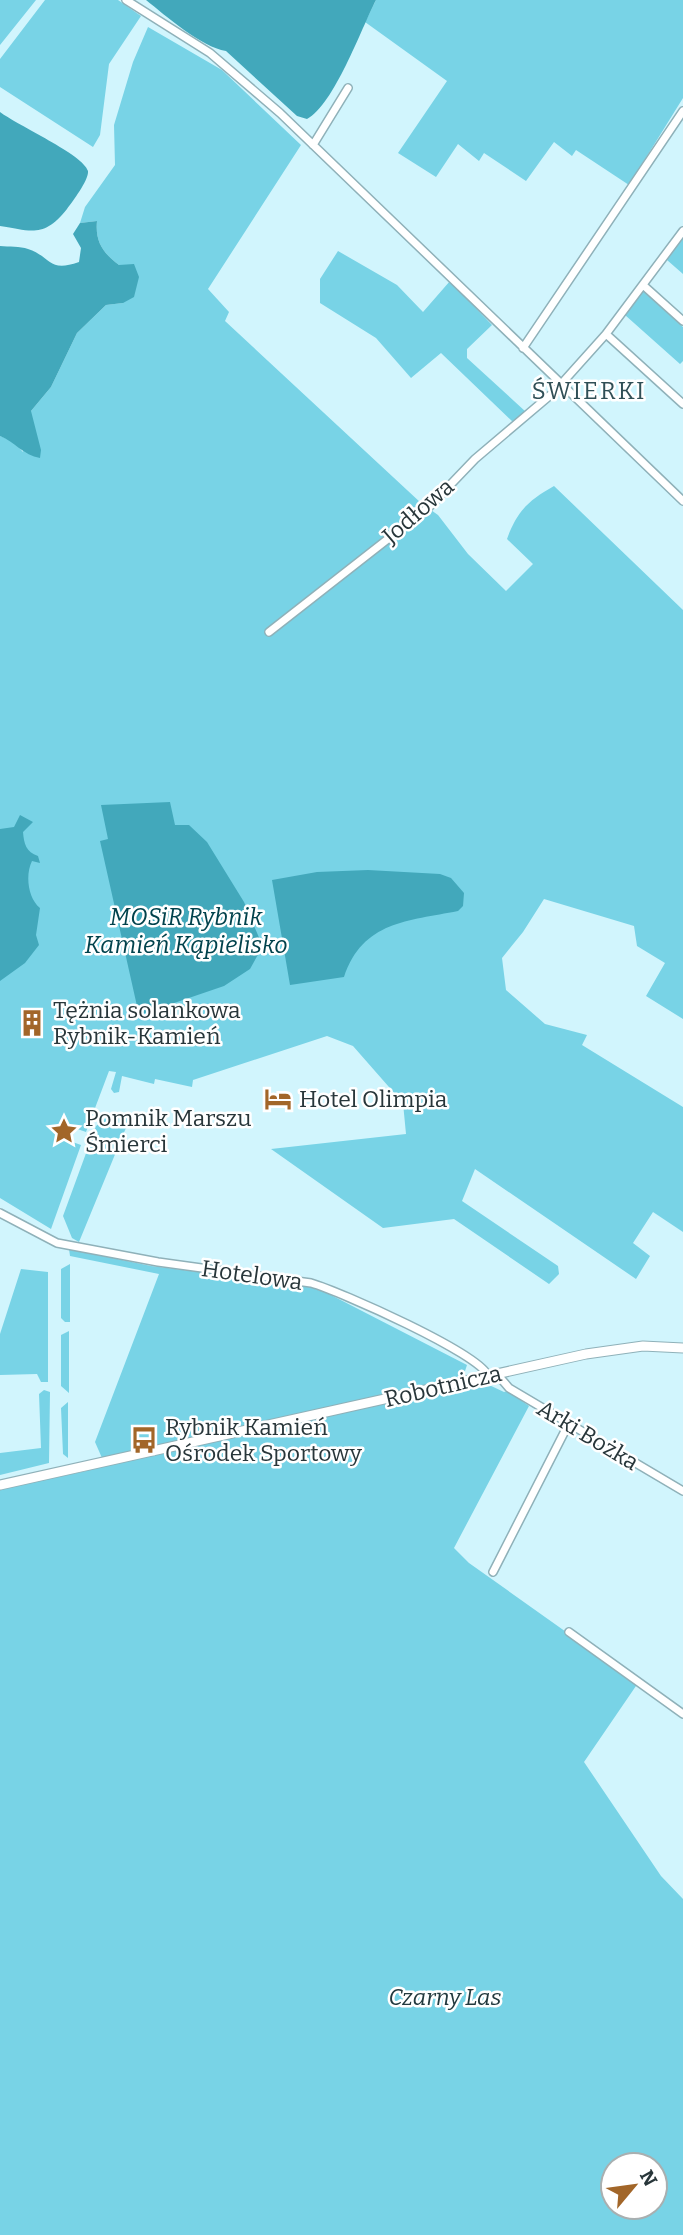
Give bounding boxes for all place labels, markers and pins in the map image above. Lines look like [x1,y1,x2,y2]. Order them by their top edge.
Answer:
place label: Tężnia solankowa Rybnik-Kamień [53,996,241,1050]
building icon: Tężnia solankowa Rybnik-Kamień [17,1008,47,1038]
hotel icon: Hotel Olimpia [263,1084,293,1114]
place label: Hotel Olimpia [299,1085,448,1113]
place label: Pomnik Marszu Śmierci [85,1104,251,1158]
place icon: Pomnik Marszu Śmierci [49,1116,79,1146]
place label: Rybnik Kamień Ośrodek Sportowy [165,1413,363,1467]
bus stop icon: Rybnik Kamień Ośrodek Sportowy [129,1425,159,1455]

